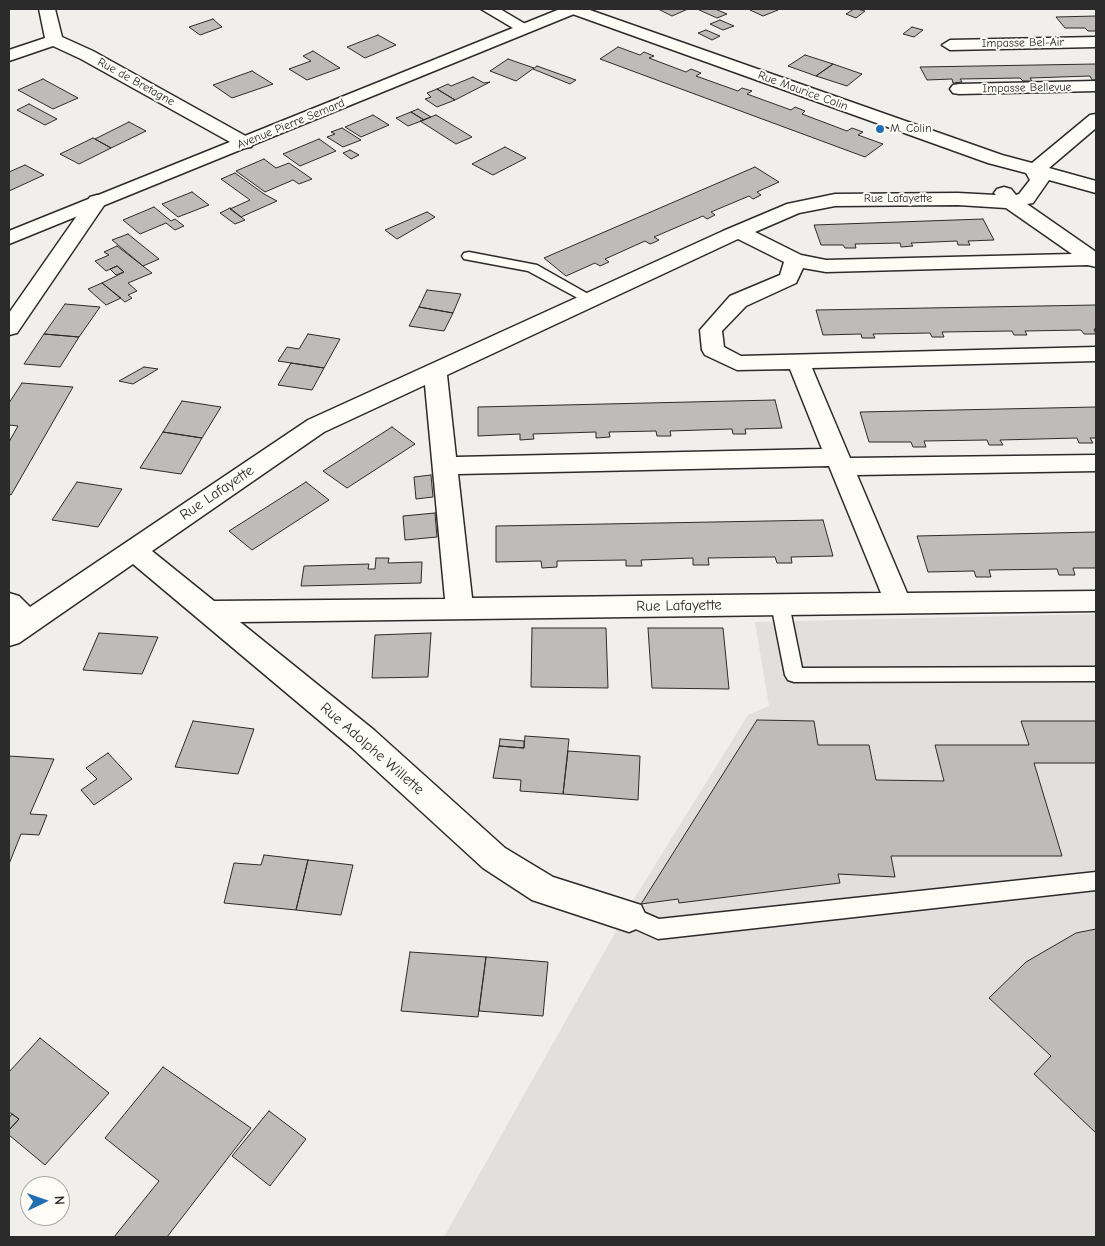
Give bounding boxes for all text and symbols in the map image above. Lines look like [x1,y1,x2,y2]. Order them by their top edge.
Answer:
street label: Impasse Bel-Air [982,35,1064,51]
street label: Rue de Bretagne [95,55,177,109]
street label: Rue Maurice Colin [756,68,850,114]
street label: Impasse Bellevue [982,80,1072,96]
street label: Avenue Pierre Semard [235,96,347,152]
place label: M. Colin [890,122,932,136]
marker: M. Colin [874,123,886,135]
street label: Rue Lafayette [864,192,932,206]
street label: Rue Lafayette [177,462,257,524]
street label: Rue Lafayette [636,596,722,616]
street label: Rue Adolphe Willette [316,699,428,799]
north arrow [20,1176,70,1226]
text: N [51,1195,68,1205]

